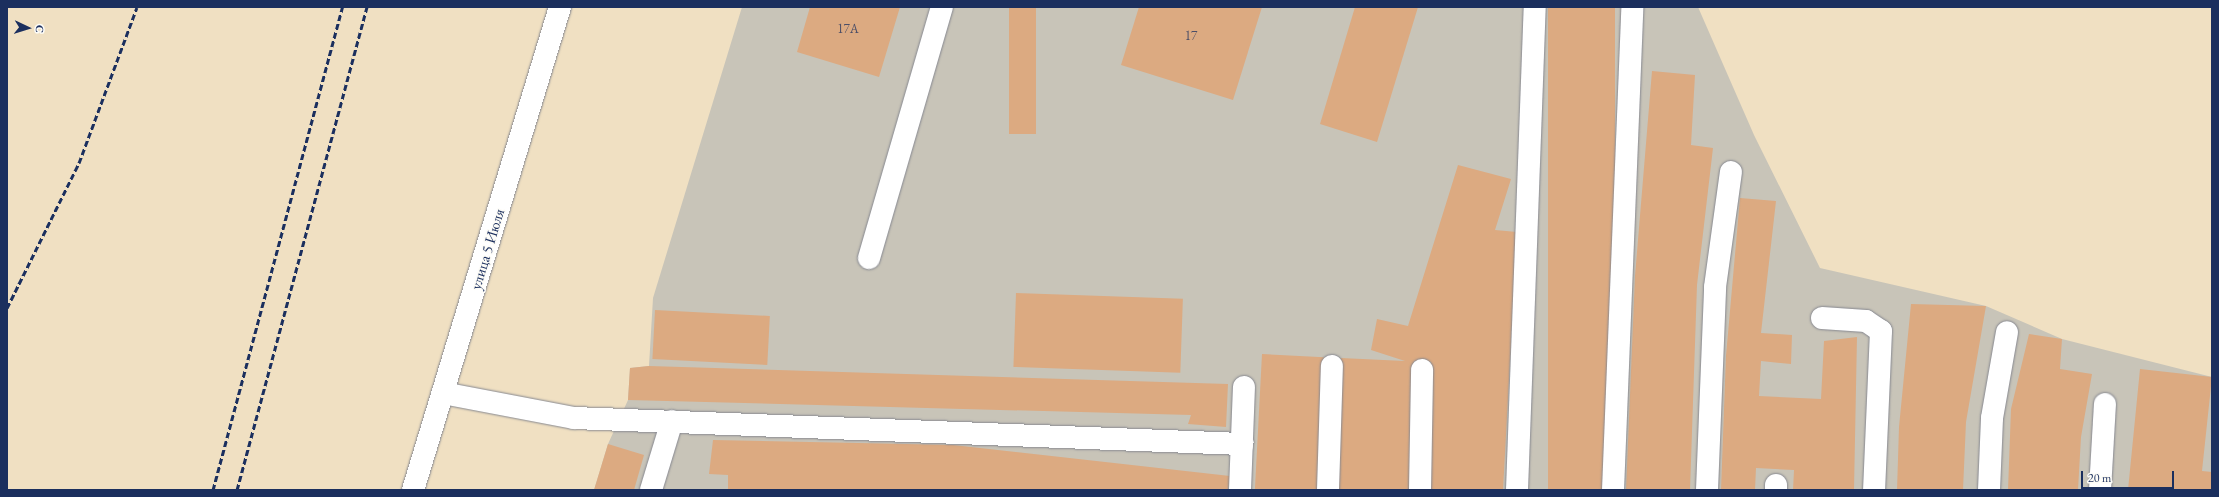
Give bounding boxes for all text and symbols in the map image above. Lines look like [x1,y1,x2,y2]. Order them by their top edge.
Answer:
north arrow [8,8,48,48]
house number: 17А [837,21,859,37]
text: С [33,24,47,33]
house number: 17 [1185,28,1197,44]
street label: улица 5 Июля [466,206,508,292]
scale bar [2083,463,2176,489]
text: 20 m [2088,470,2111,486]

